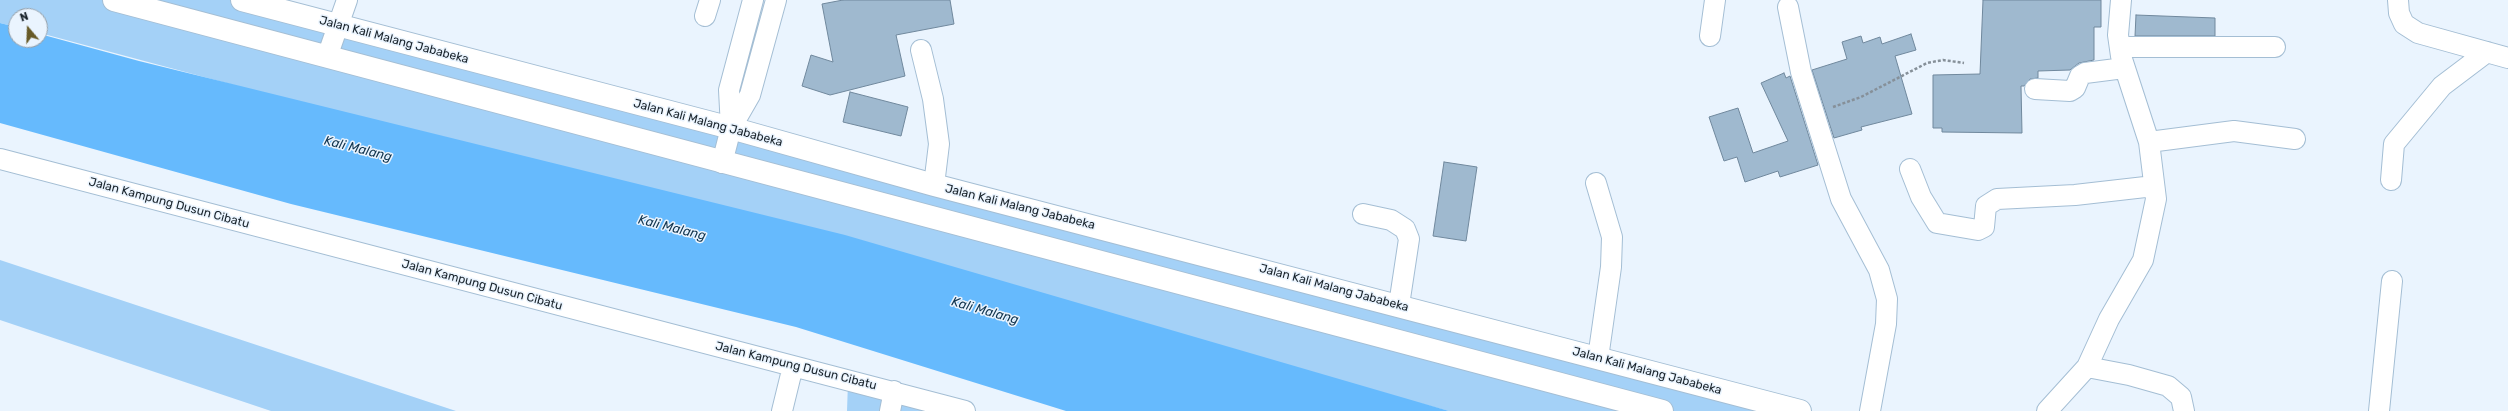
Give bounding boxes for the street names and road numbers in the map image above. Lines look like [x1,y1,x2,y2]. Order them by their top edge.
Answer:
street label: Jalan Kali Malang Jababeka [318,13,470,67]
street label: Jalan Kali Malang Jababeka [632,96,784,150]
street label: Jalan Kampung Dusun Cibatu [87,175,251,231]
street label: Jalan Kali Malang Jababeka [944,181,1096,233]
street label: Jalan Kampung Dusun Cibatu [400,257,564,313]
street label: Jalan Kali Malang Jababeka [1258,261,1410,315]
street label: Jalan Kampung Dusun Cibatu [714,339,878,393]
street label: Jalan Kali Malang Jababeka [1571,344,1723,398]

